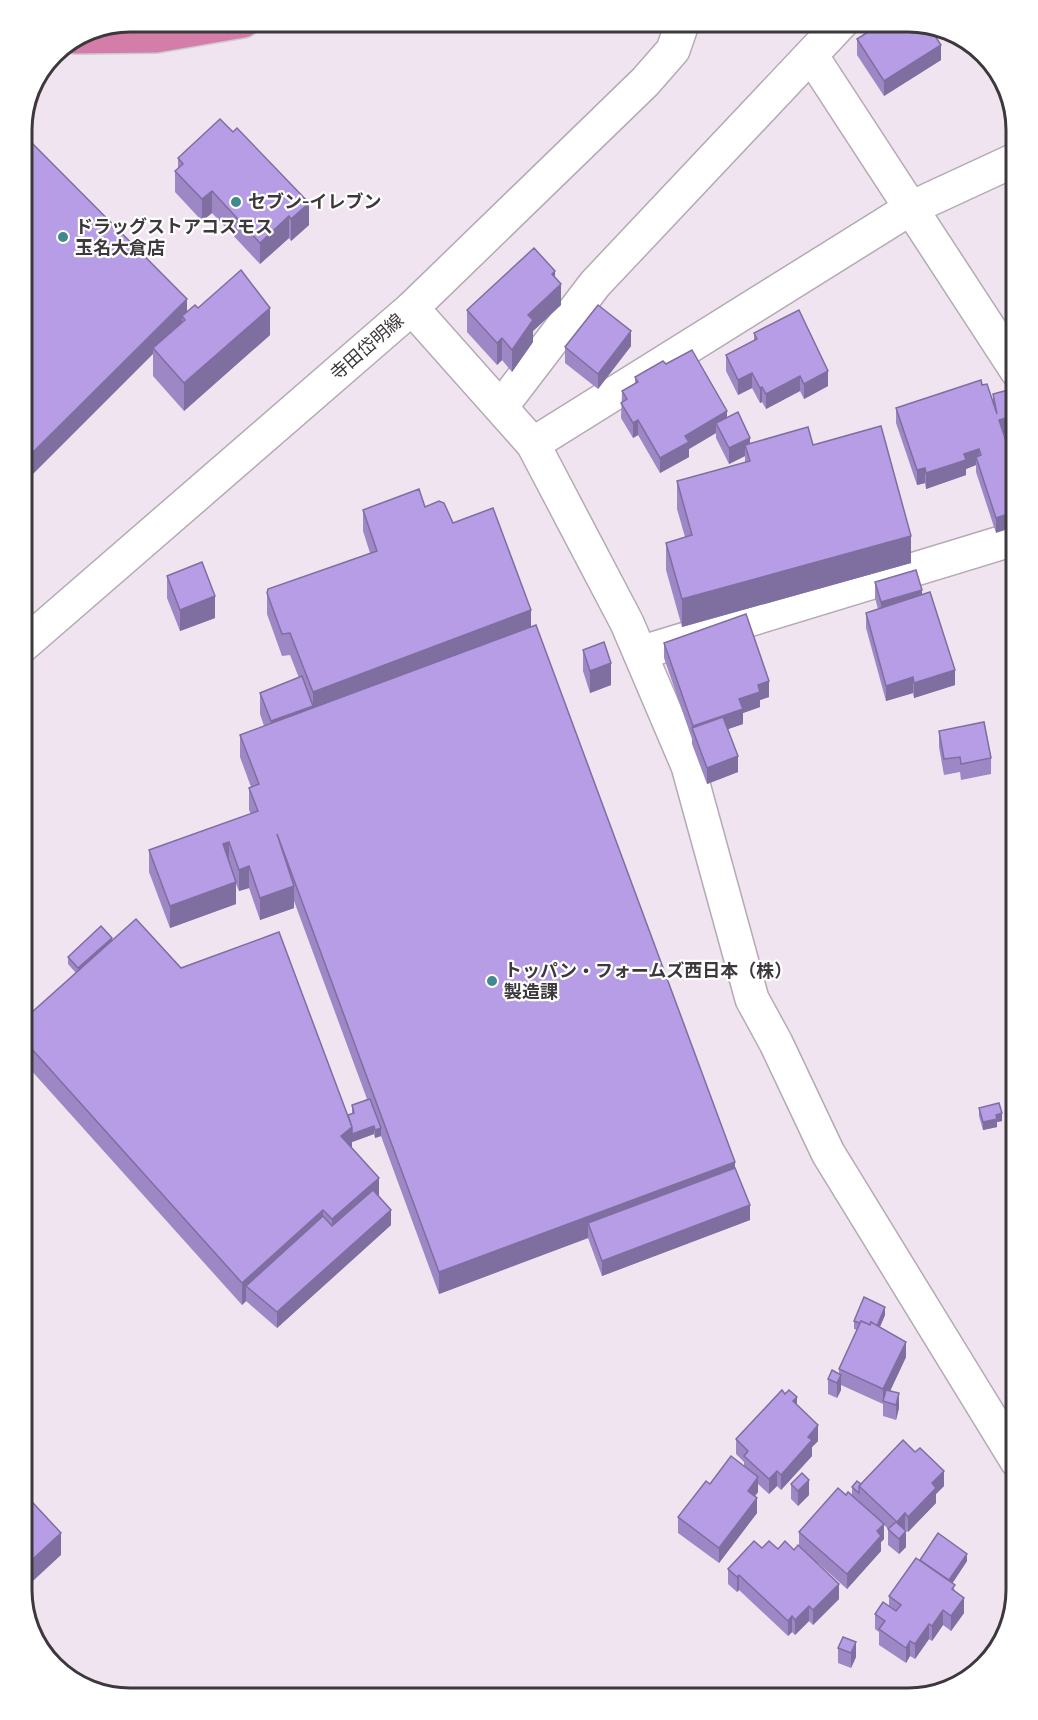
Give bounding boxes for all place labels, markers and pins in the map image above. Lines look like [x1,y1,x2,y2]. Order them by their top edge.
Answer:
place label: セブン-イレブン [248,191,382,213]
marker: セブン-イレブン [229,195,243,209]
place label: ドラッグストアコスモス 玉名大倉店 [75,216,273,259]
marker: ドラッグストアコスモス 玉名大倉店 [56,230,70,244]
place label: トッパン・フォームズ西日本（株） 製造課 [504,960,792,1003]
marker: トッパン・フォームズ西日本（株） 製造課 [485,974,499,988]

